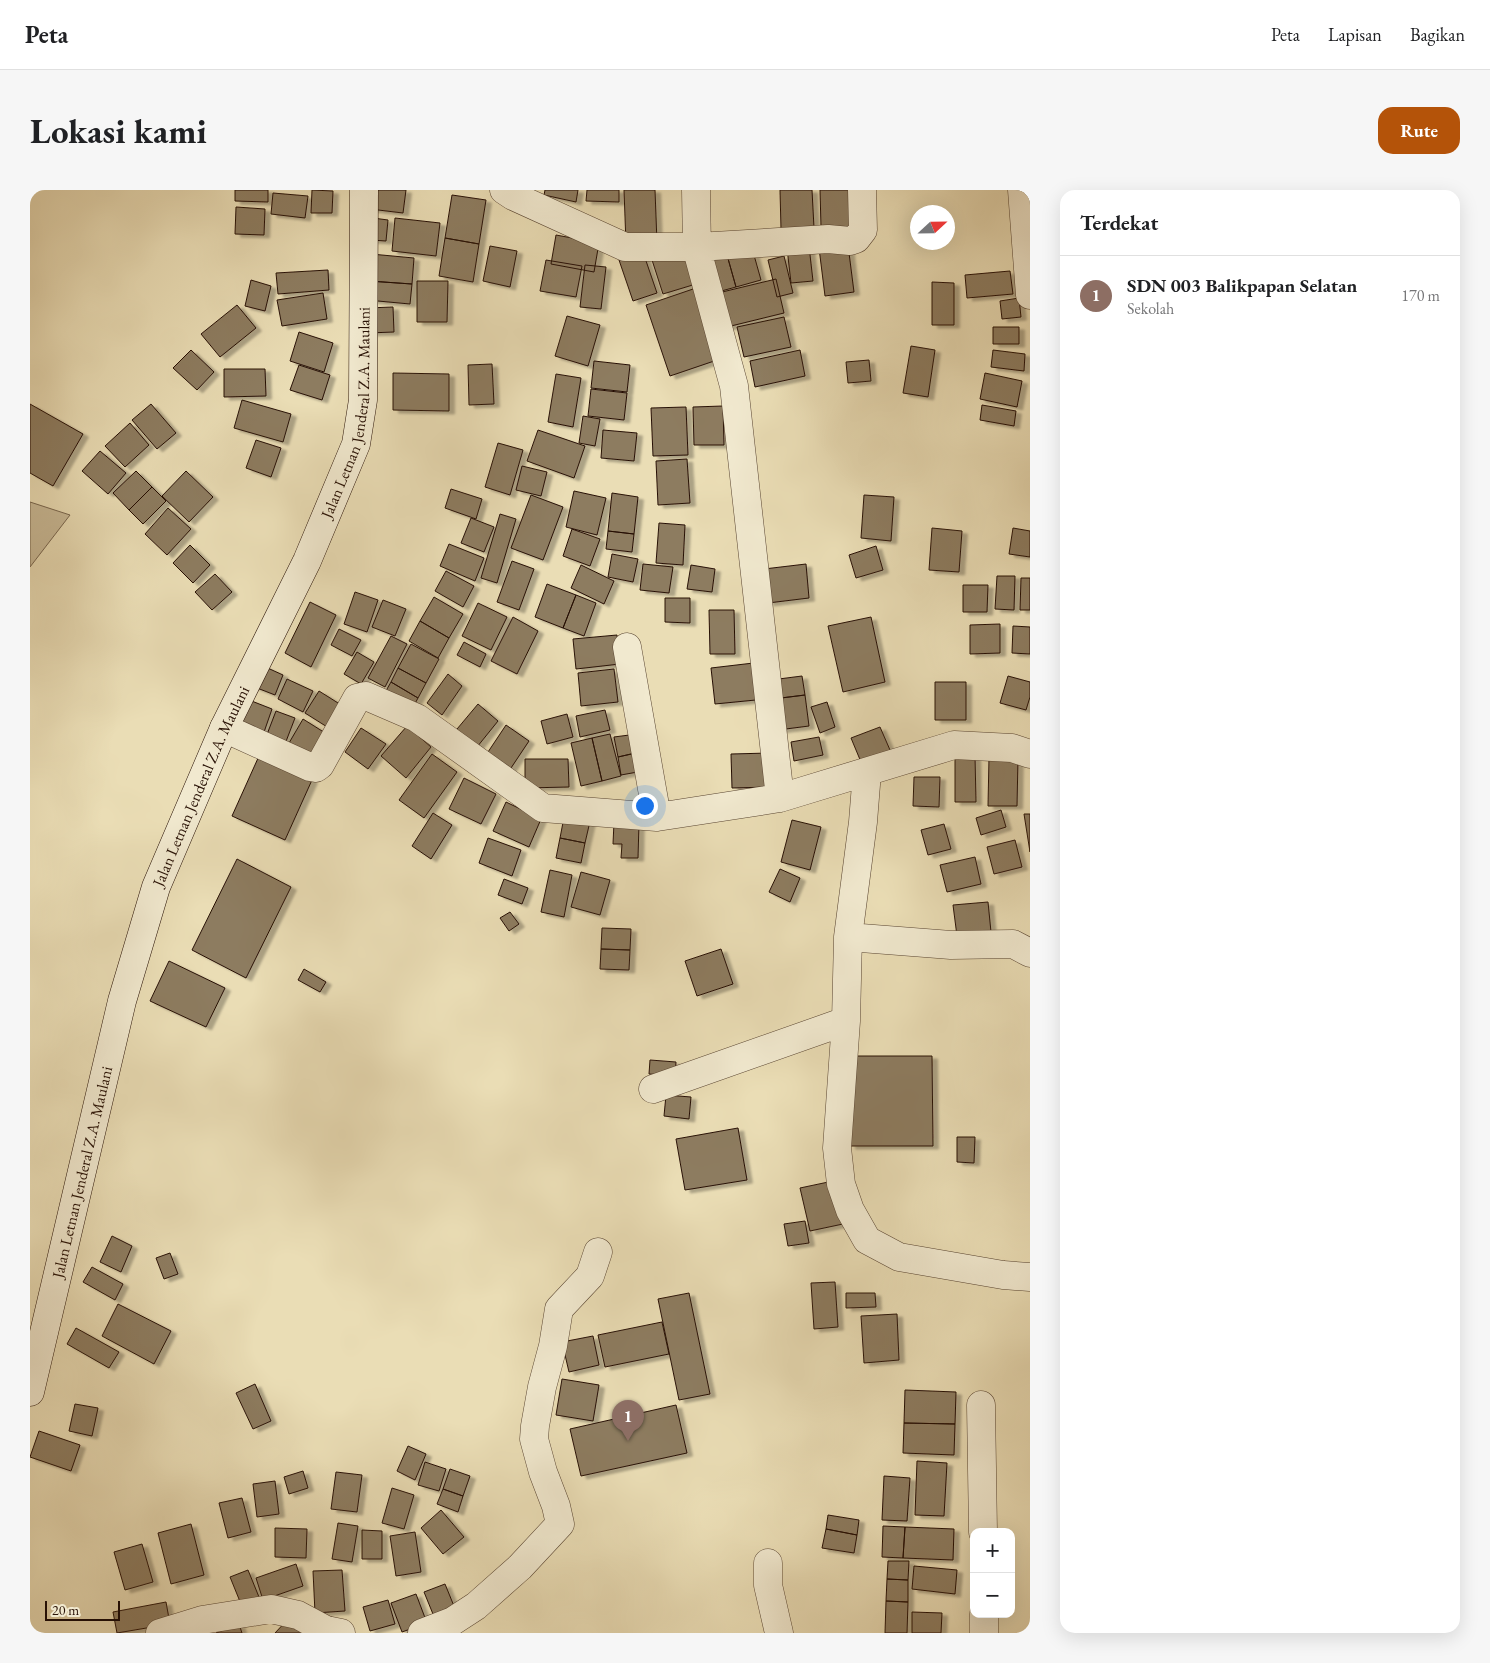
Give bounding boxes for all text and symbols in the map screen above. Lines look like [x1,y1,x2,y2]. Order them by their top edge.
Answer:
text: Peta [25,19,68,50]
text: Peta [1271,23,1300,46]
text: Lapisan [1328,23,1382,46]
text: Bagikan [1410,23,1465,46]
button: Rute [1378,107,1460,154]
text: Lokasi kami [30,108,207,153]
north arrow [910,205,955,250]
text: Terdekat [1080,209,1158,236]
text: SDN 003 Balikpapan Selatan [1127,273,1357,298]
text: 1 [1092,285,1100,306]
text: 170 m [1401,285,1440,306]
text: Sekolah [1127,298,1174,319]
street label: Jalan Letnan Jenderal Z.A. Maulani [315,307,374,523]
street label: Jalan Letnan Jenderal Z.A. Maulani [147,682,254,891]
your location [632,793,658,819]
street label: Jalan Letnan Jenderal Z.A. Maulani [47,1064,117,1282]
pin: 1 [612,1400,644,1441]
map controls [970,1528,1015,1618]
button: + [970,1528,1015,1573]
button: − [970,1573,1015,1618]
scale bar [45,1598,120,1621]
text: 20 m [52,1601,79,1619]

